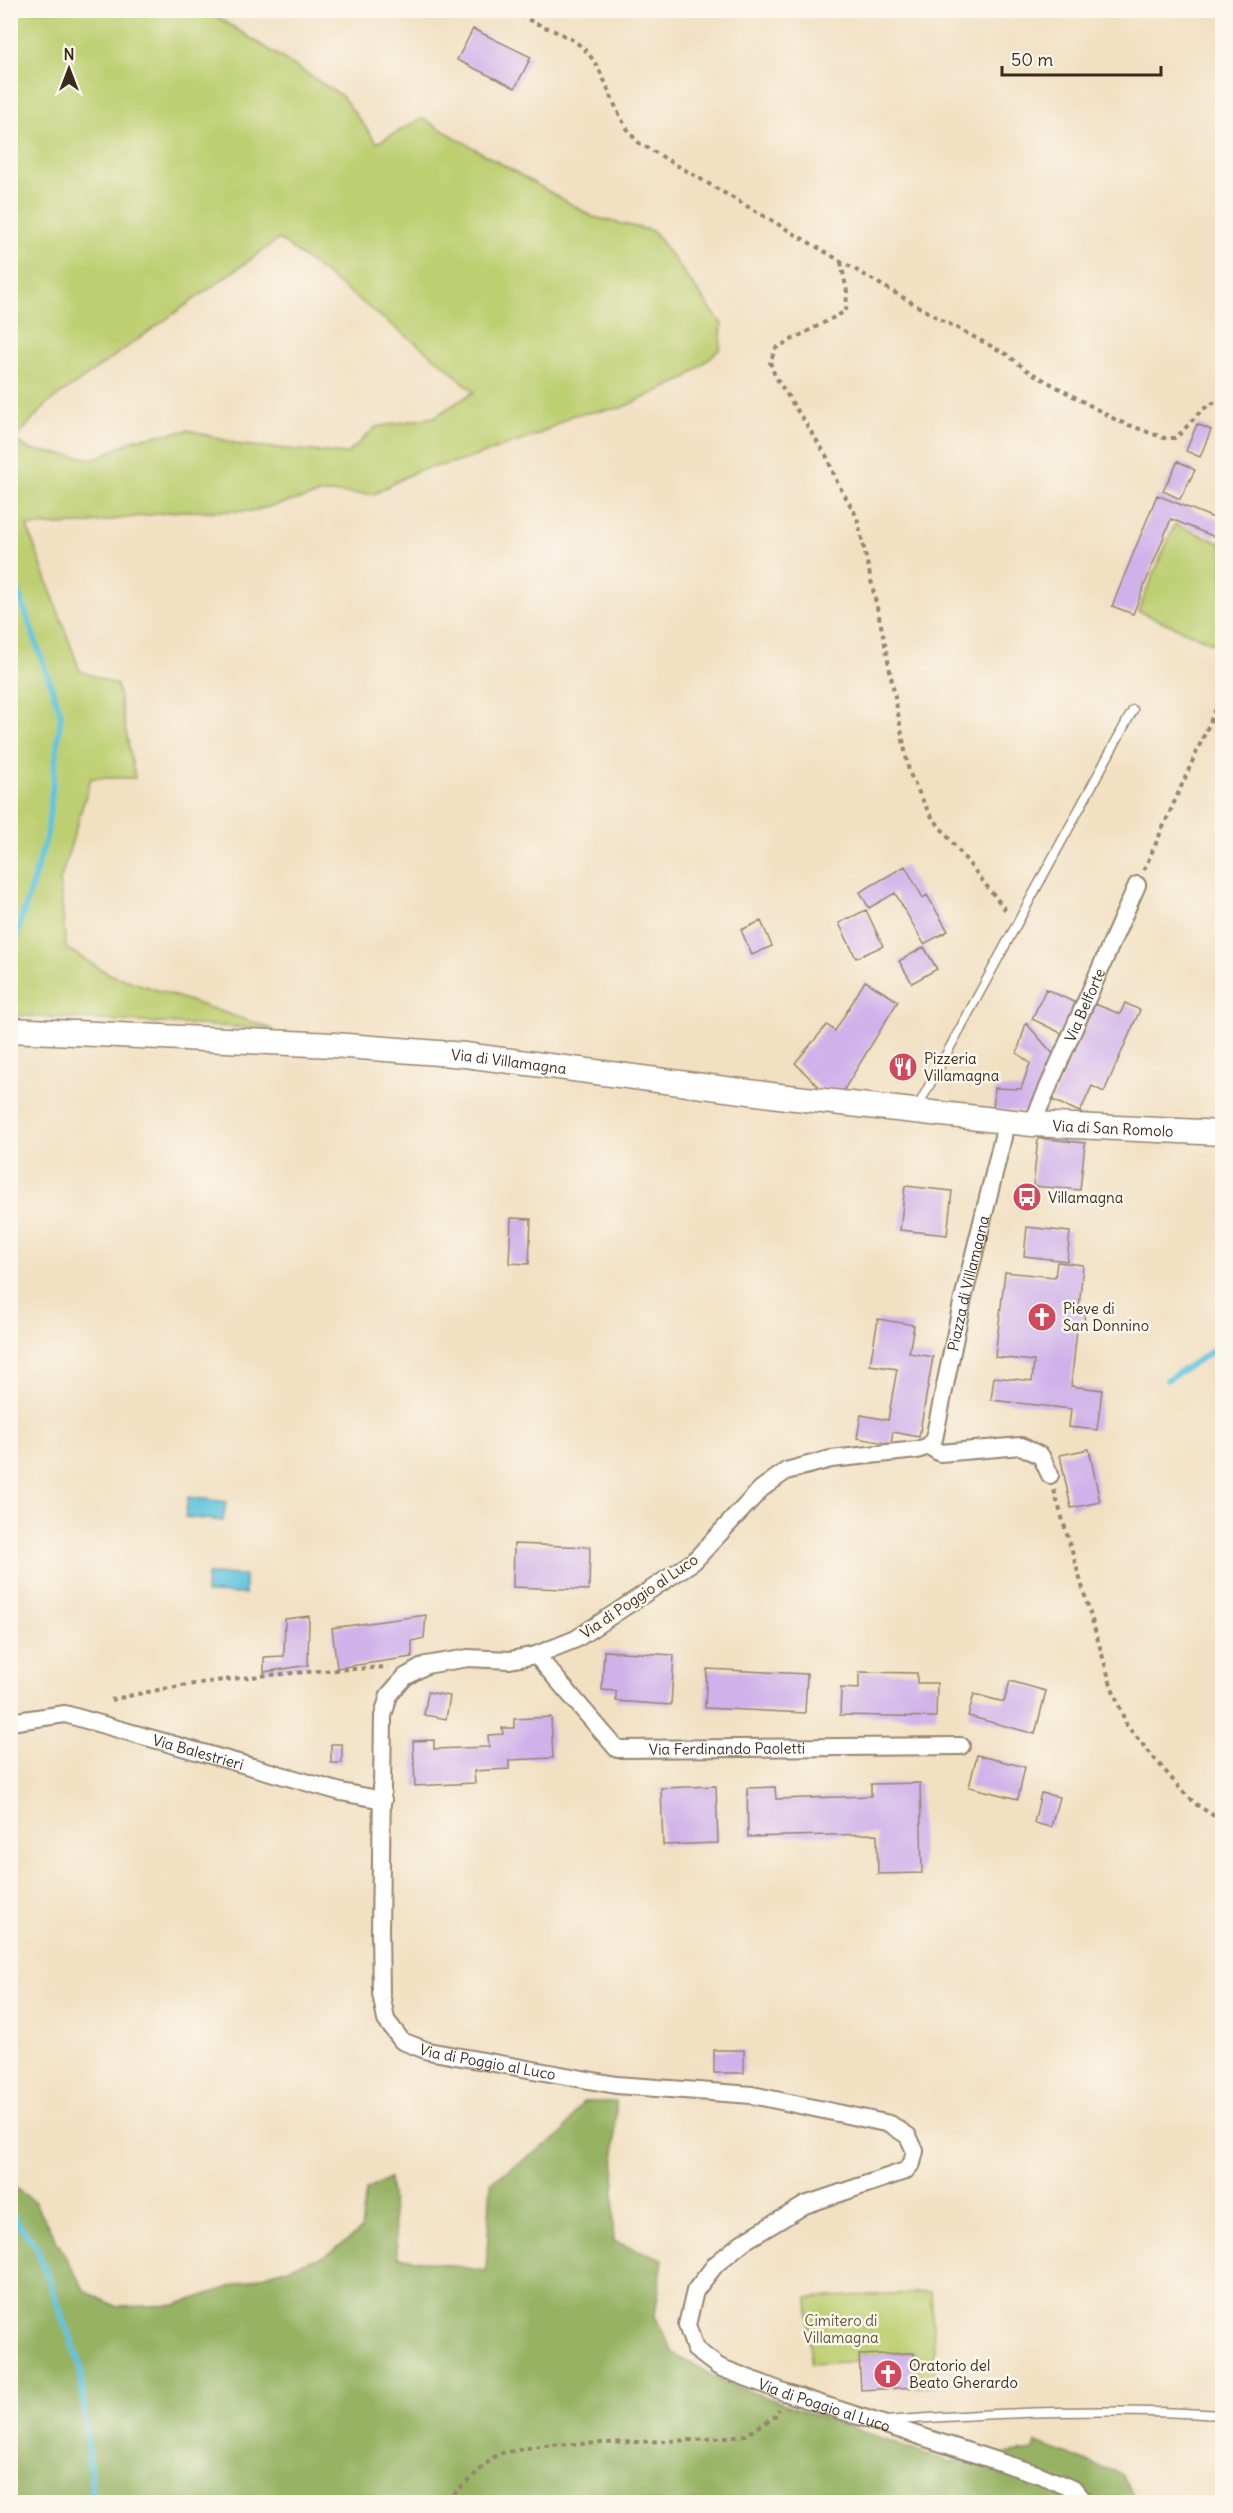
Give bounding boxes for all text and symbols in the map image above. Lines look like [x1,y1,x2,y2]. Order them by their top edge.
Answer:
north arrow [39,39,99,99]
scale bar [1002,39,1161,77]
text: N [63,44,75,64]
text: 50 m [1011,48,1053,71]
street label: Via Belforte [1060,965,1109,1045]
street label: Via di Villamagna [451,1044,568,1078]
place label: Pizzeria Villamagna [924,1049,1000,1085]
restaurant icon: Pizzeria Villamagna [887,1051,919,1083]
street label: Via di San Romolo [1052,1115,1174,1140]
bus stop icon: Villamagna [1011,1181,1043,1213]
place label: Villamagna [1048,1188,1124,1207]
street label: Piazza di Villamagna [943,1213,993,1353]
place label: Pieve di San Donnino [1063,1299,1149,1335]
church icon: Pieve di San Donnino [1026,1301,1058,1333]
street label: Via di Poggio al Luco [577,1550,701,1642]
street label: Via Balestrieri [150,1730,246,1774]
street label: Via Ferdinando Paoletti [649,1738,805,1758]
street label: Via di Poggio al Luco [417,2039,557,2083]
park label: Cimitero di Villamagna [803,2311,879,2347]
place label: Oratorio del Beato Gherardo [909,2356,1018,2392]
church icon: Oratorio del Beato Gherardo [872,2358,904,2390]
street label: Via di Poggio al Luco [756,2374,893,2435]

